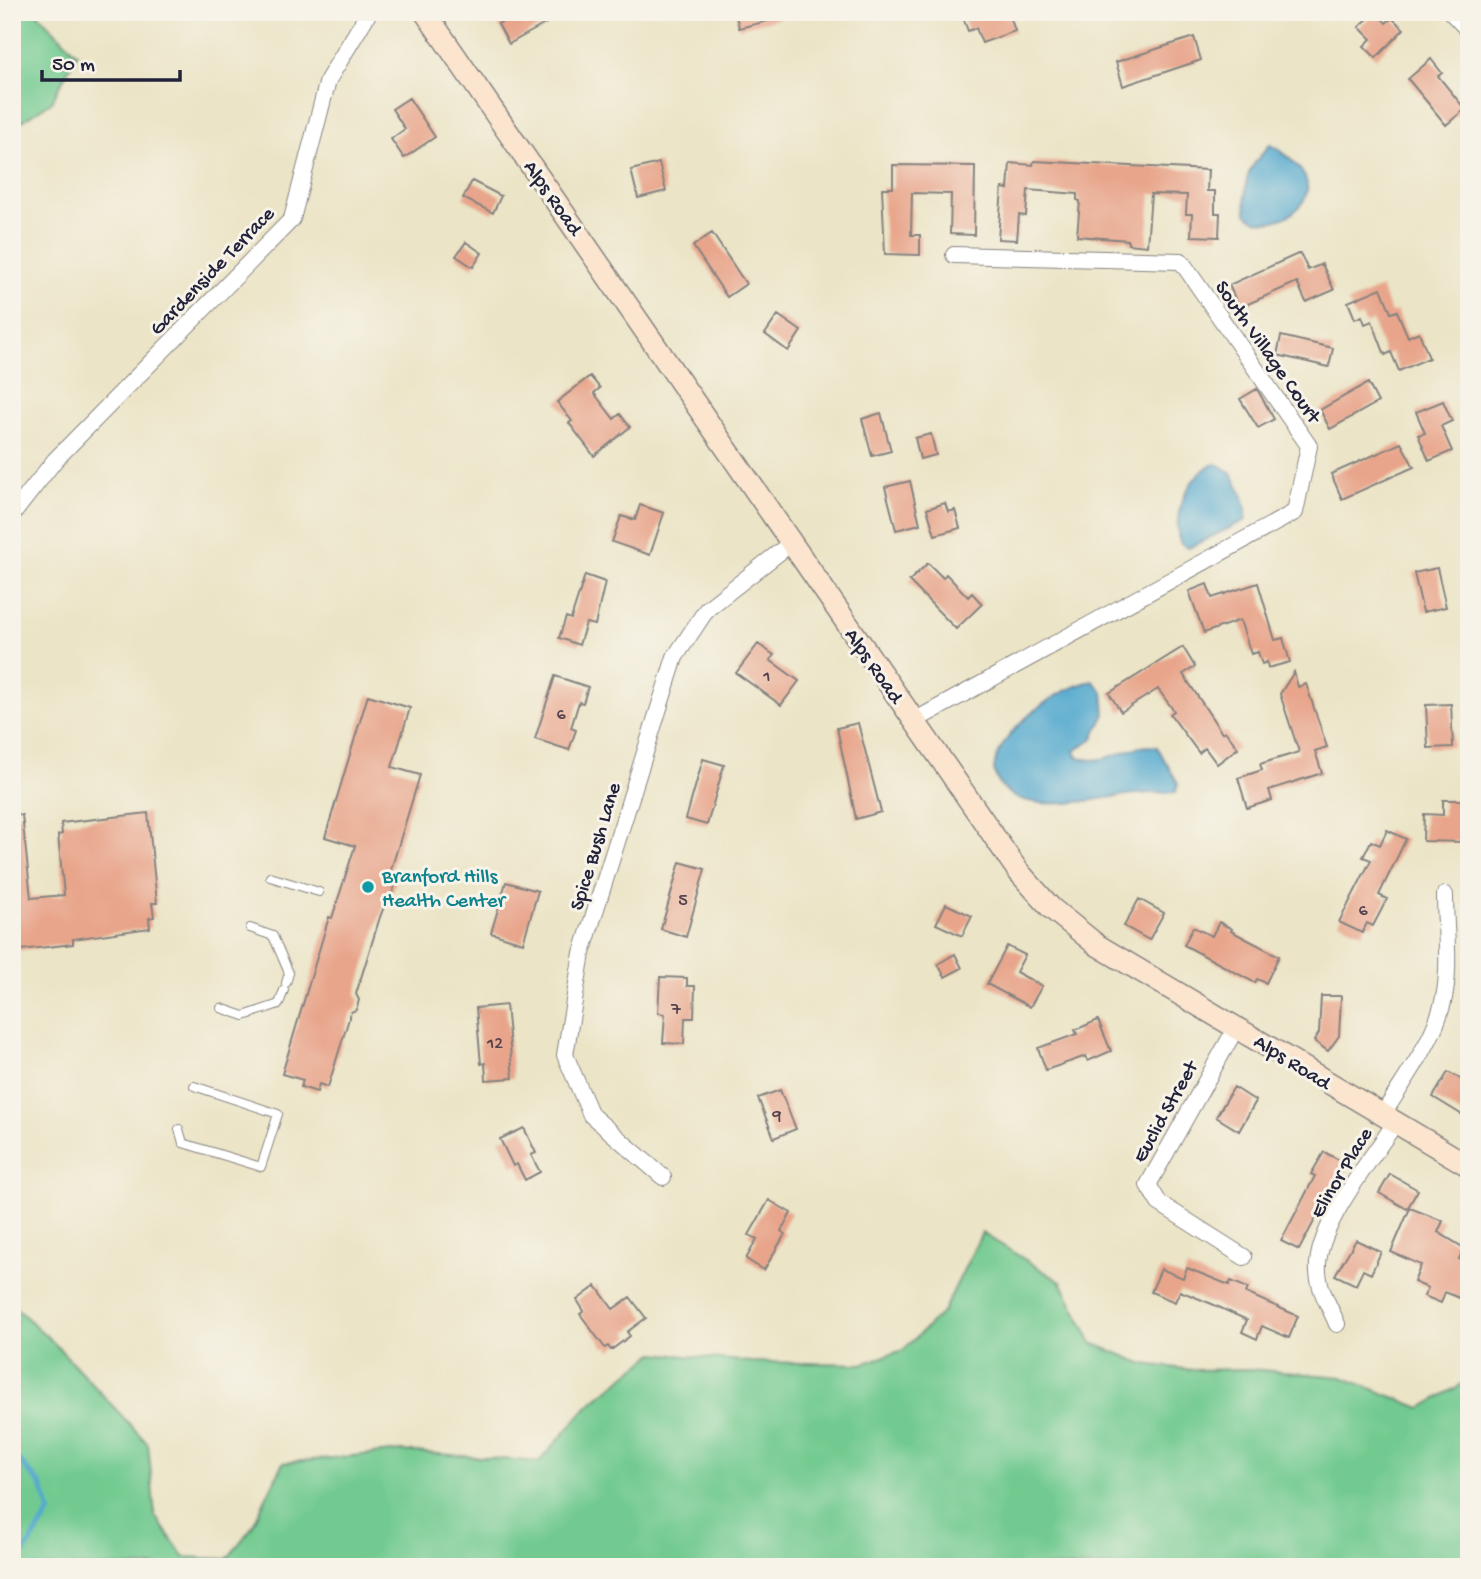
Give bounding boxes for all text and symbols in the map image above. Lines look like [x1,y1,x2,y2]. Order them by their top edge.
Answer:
scale bar [42,38,180,82]
text: 50 m [52,54,95,79]
street label: Alps Road [516,157,587,243]
street label: Gardenside Terrace [146,202,282,342]
street label: South Village Court [1208,277,1326,431]
street label: Alps Road [837,625,908,711]
house number: 1 [762,667,771,688]
house number: 6 [556,705,566,726]
street label: Spice Bush Lane [566,779,629,914]
place label: Branford Hills Health Center [381,866,507,915]
marker: Branford Hills Health Center [360,879,376,895]
house number: 5 [678,891,688,912]
house number: 6 [1358,901,1368,922]
house number: 7 [670,1000,681,1021]
street label: Alps Road [1248,1031,1336,1098]
house number: 12 [486,1034,503,1055]
street label: Euclid Street [1129,1055,1206,1168]
house number: 9 [771,1106,782,1127]
street label: Elinor Place [1306,1123,1380,1224]

